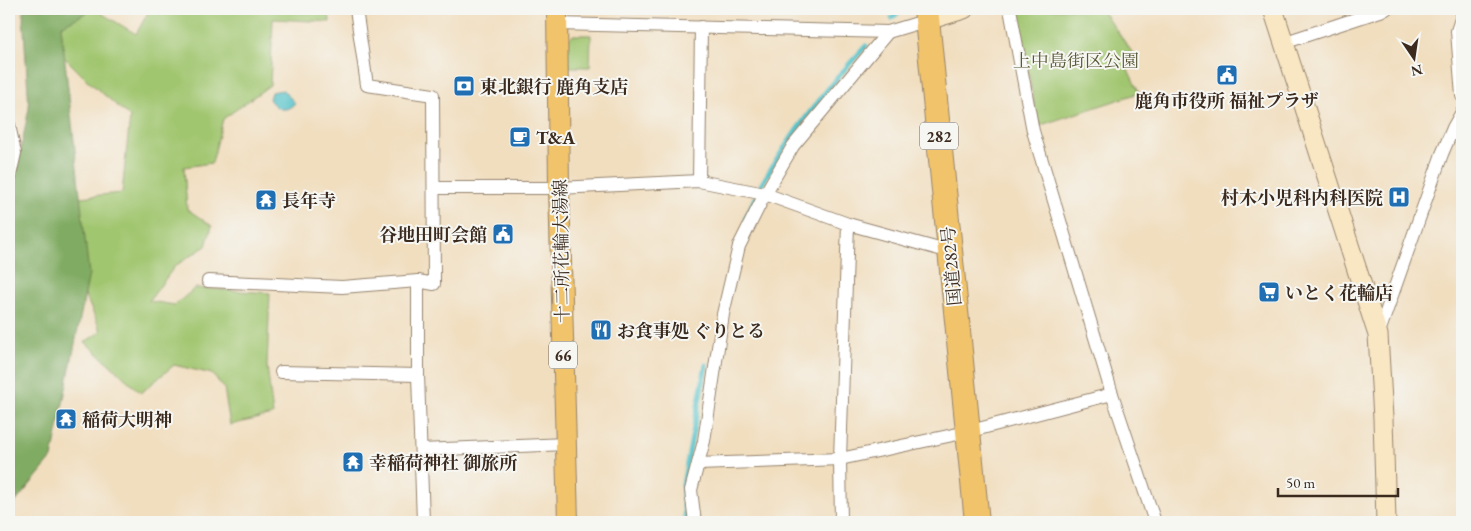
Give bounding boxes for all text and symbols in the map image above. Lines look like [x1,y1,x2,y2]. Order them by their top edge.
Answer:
north arrow [1388,32,1438,82]
park label: 上中島街区公園 [1013,49,1139,72]
text: N [1409,61,1424,81]
public building icon: 鹿角市役所 福祉プラザ [1215,63,1239,87]
bank icon: 東北銀行 鹿角支店 [452,74,476,98]
place label: 東北銀行 鹿角支店 [480,75,628,98]
place label: 鹿角市役所 福祉プラザ [1135,89,1319,112]
road number: 282 [920,122,958,150]
cafe icon: T&A [508,125,532,149]
place label: T&A [536,126,576,149]
street label: 十二所花輪大湯線 [548,179,574,323]
hospital icon: 村木小児科内科医院 [1387,185,1411,209]
place label: 村木小児科内科医院 [1221,186,1383,209]
temple icon: 長年寺 [254,188,278,212]
place label: 長年寺 [282,189,336,212]
public building icon: 谷地田町会館 [491,222,515,246]
place label: 谷地田町会館 [379,223,487,246]
street label: 国道282号 [936,225,966,307]
supermarket icon: いとく花輪店 [1257,280,1281,304]
place label: いとく花輪店 [1285,281,1393,304]
restaurant icon: お食事処 ぐりとる [589,318,613,342]
place label: お食事処 ぐりとる [617,319,765,342]
road number: 66 [549,342,577,368]
temple icon: 稲荷大明神 [54,407,78,431]
place label: 稲荷大明神 [82,408,172,431]
temple icon: 幸稲荷神社 御旅所 [341,450,365,474]
place label: 幸稲荷神社 御旅所 [369,451,517,474]
scale bar [1278,466,1398,498]
text: 50 m [1286,473,1315,492]

